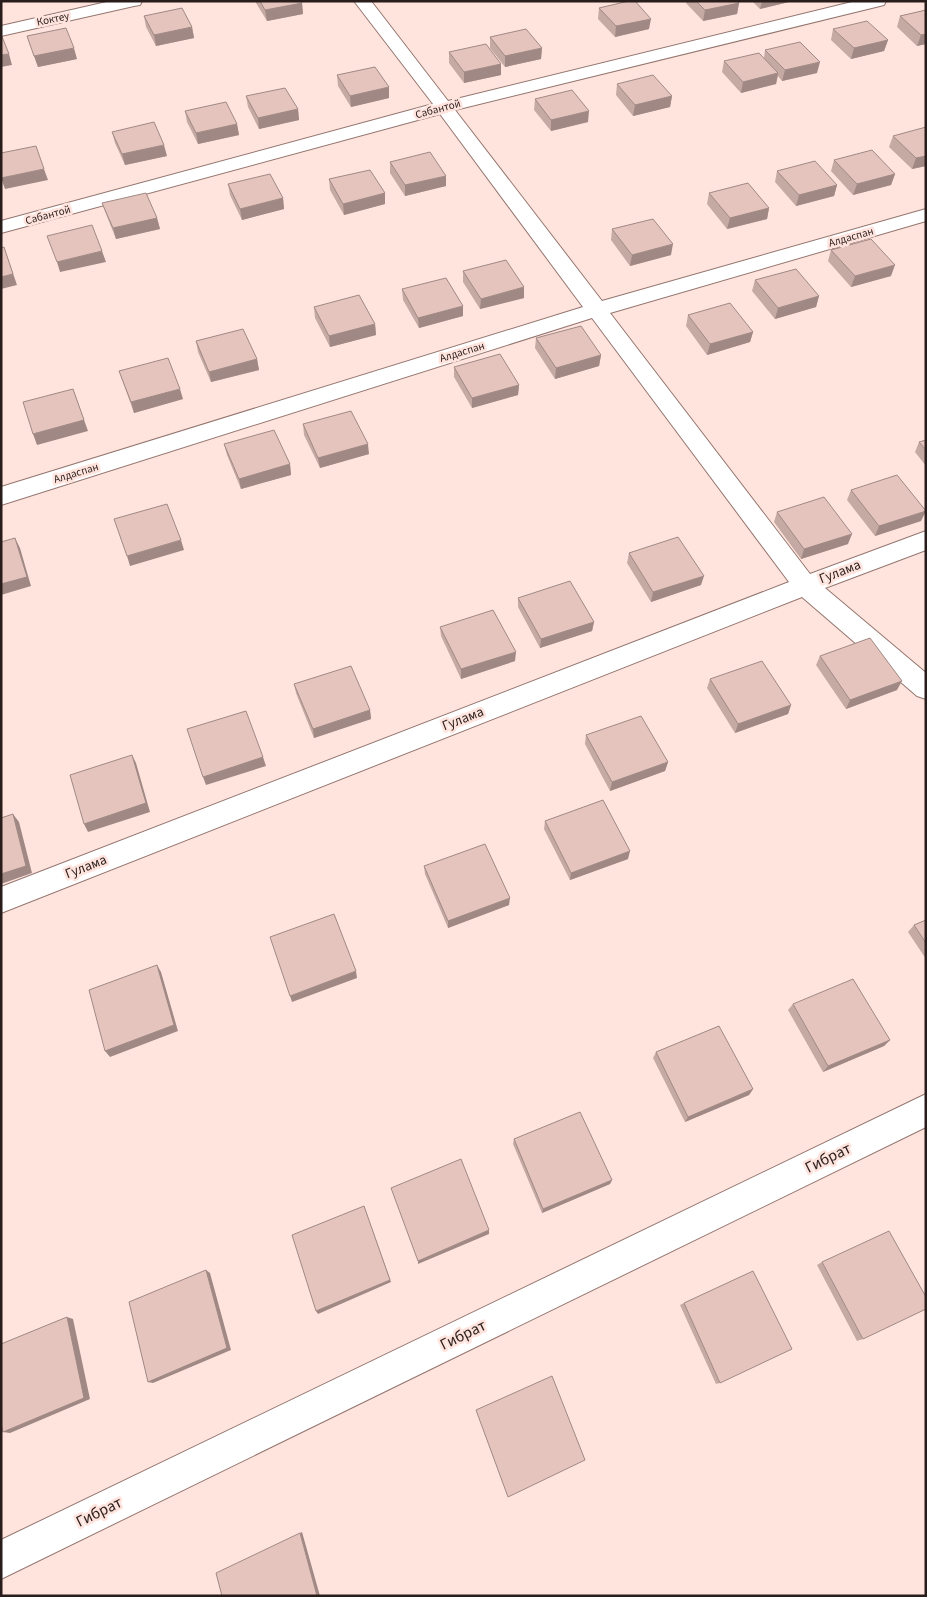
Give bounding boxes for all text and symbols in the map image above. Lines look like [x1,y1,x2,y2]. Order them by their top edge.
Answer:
street label: Коктеу [35,8,71,30]
street label: Сабантой [414,96,462,122]
street label: Сабантой [24,202,72,228]
street label: Алдаспан [827,223,875,251]
street label: Алдаспан [438,338,486,366]
street label: Алдаспан [52,459,100,487]
street label: Гулама [816,555,864,589]
street label: Гулама [439,702,487,736]
street label: Гулама [62,850,110,884]
street label: Гибрат [801,1137,855,1179]
street label: Гибрат [436,1314,490,1356]
street label: Гибрат [72,1491,126,1533]

